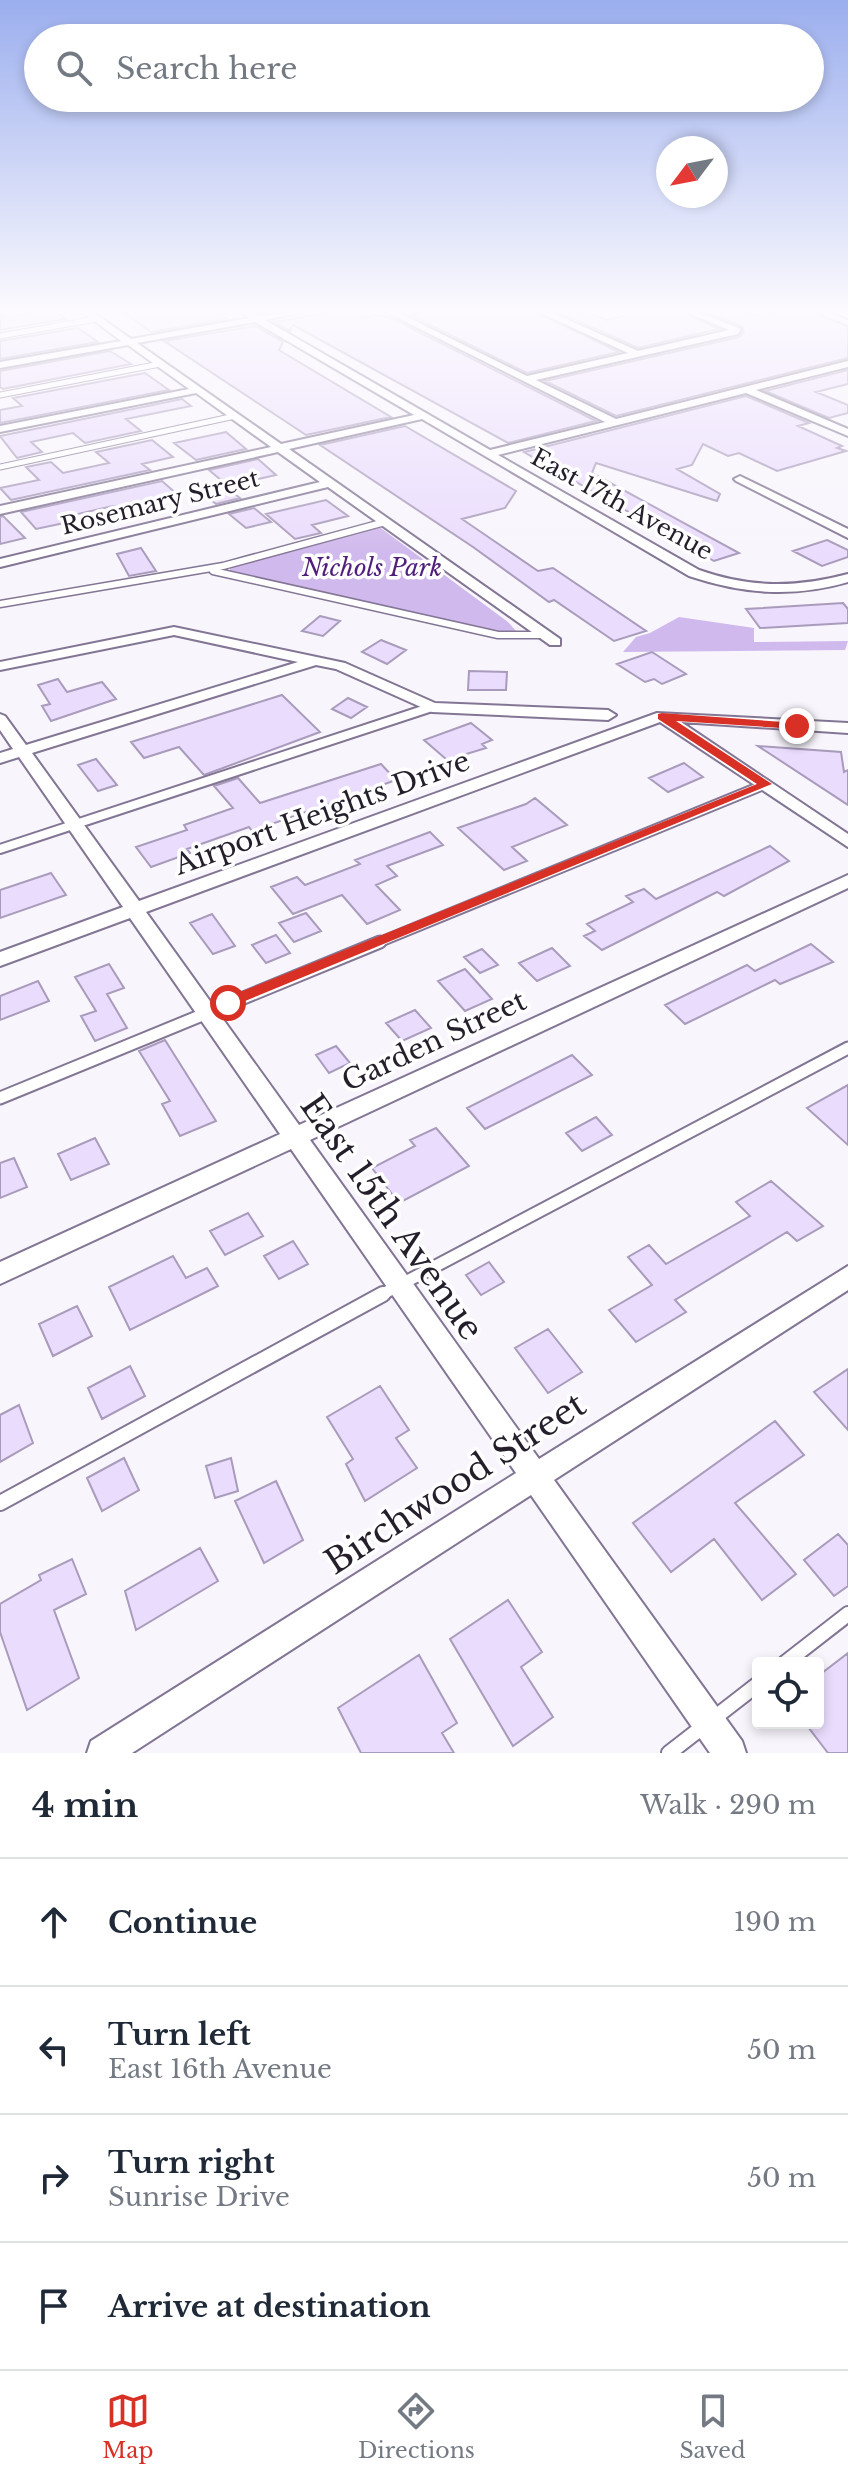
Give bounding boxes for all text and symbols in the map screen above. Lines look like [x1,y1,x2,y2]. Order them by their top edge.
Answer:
search box [24,24,824,112]
icon: search [52,46,96,90]
text: Search here [116,50,297,87]
north arrow [656,136,728,208]
street label: East 17th Avenue [526,442,718,566]
street label: Rosemary Street [58,463,262,541]
park label: Nichols Park [301,553,442,582]
route end [779,708,815,744]
street label: Airport Heights Drive [168,743,475,883]
street label: Garden Street [336,983,532,1099]
route start [210,985,246,1021]
street label: East 15th Avenue [292,1086,492,1348]
street label: Birchwood Street [317,1383,593,1583]
map controls [752,1657,824,1729]
button: locate [752,1657,824,1729]
text: 4 min [32,1784,138,1826]
text: Walk · 290 m [640,1789,816,1821]
icon: ahead [32,1900,76,1944]
text: Continue [108,1904,257,1941]
text: 190 m [734,1906,816,1938]
text: Turn left [108,2016,251,2053]
icon: left [32,2028,76,2072]
text: 50 m [747,2034,816,2066]
text: East 16th Avenue [108,2053,332,2085]
text: Turn right [108,2144,275,2181]
icon: right [32,2156,76,2200]
text: 50 m [747,2162,816,2194]
text: Sunrise Drive [108,2181,290,2213]
icon: arrive [32,2284,76,2328]
text: Arrive at destination [108,2288,431,2325]
tab: Map [102,2389,153,2464]
tab: Directions [358,2389,475,2464]
tab: Saved [679,2389,746,2464]

